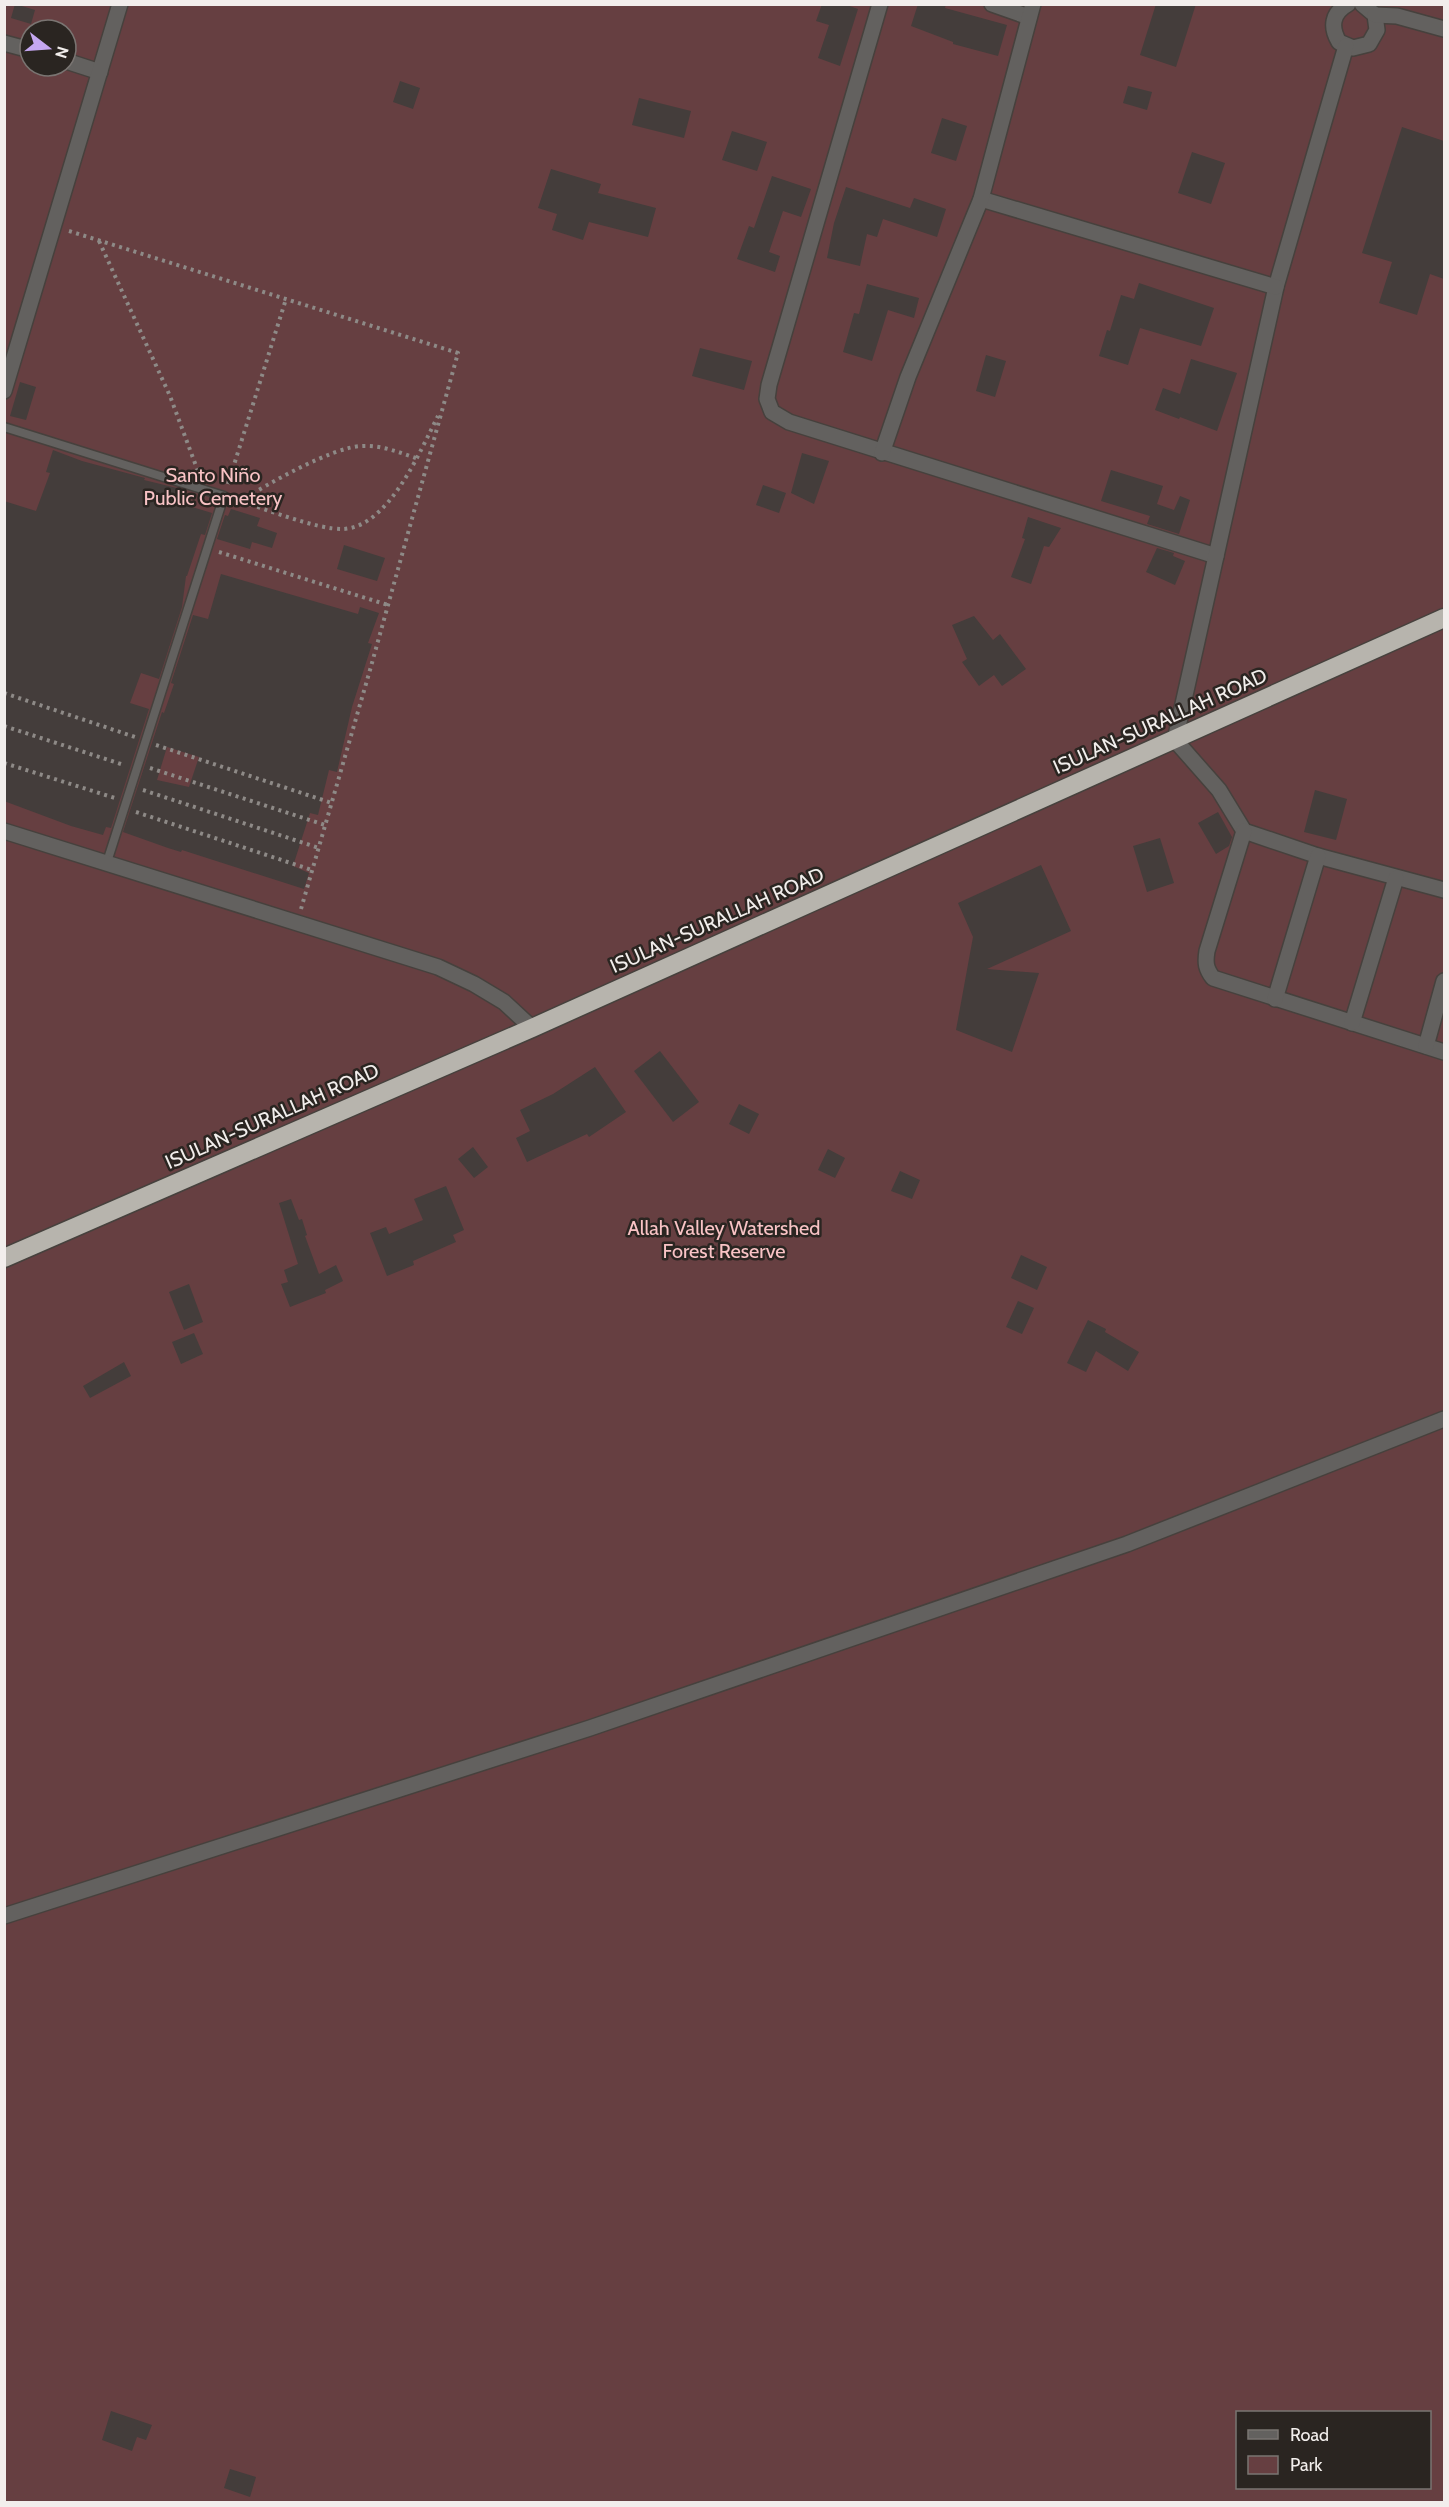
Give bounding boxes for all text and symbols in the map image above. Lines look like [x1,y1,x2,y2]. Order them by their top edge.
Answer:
north arrow [18,18,78,78]
text: N [51,44,73,60]
park label: Santo Niño Public Cemetery [144,463,282,510]
street label: ISULAN-SURALLAH ROAD [1049,663,1271,779]
street label: ISULAN-SURALLAH ROAD [606,862,828,978]
street label: ISULAN-SURALLAH ROAD [161,1058,383,1174]
park label: Allah Valley Watershed Forest Reserve [628,1216,820,1263]
legend [1236,2411,1431,2489]
text: Road [1290,2424,1329,2446]
text: Park [1290,2454,1323,2476]

